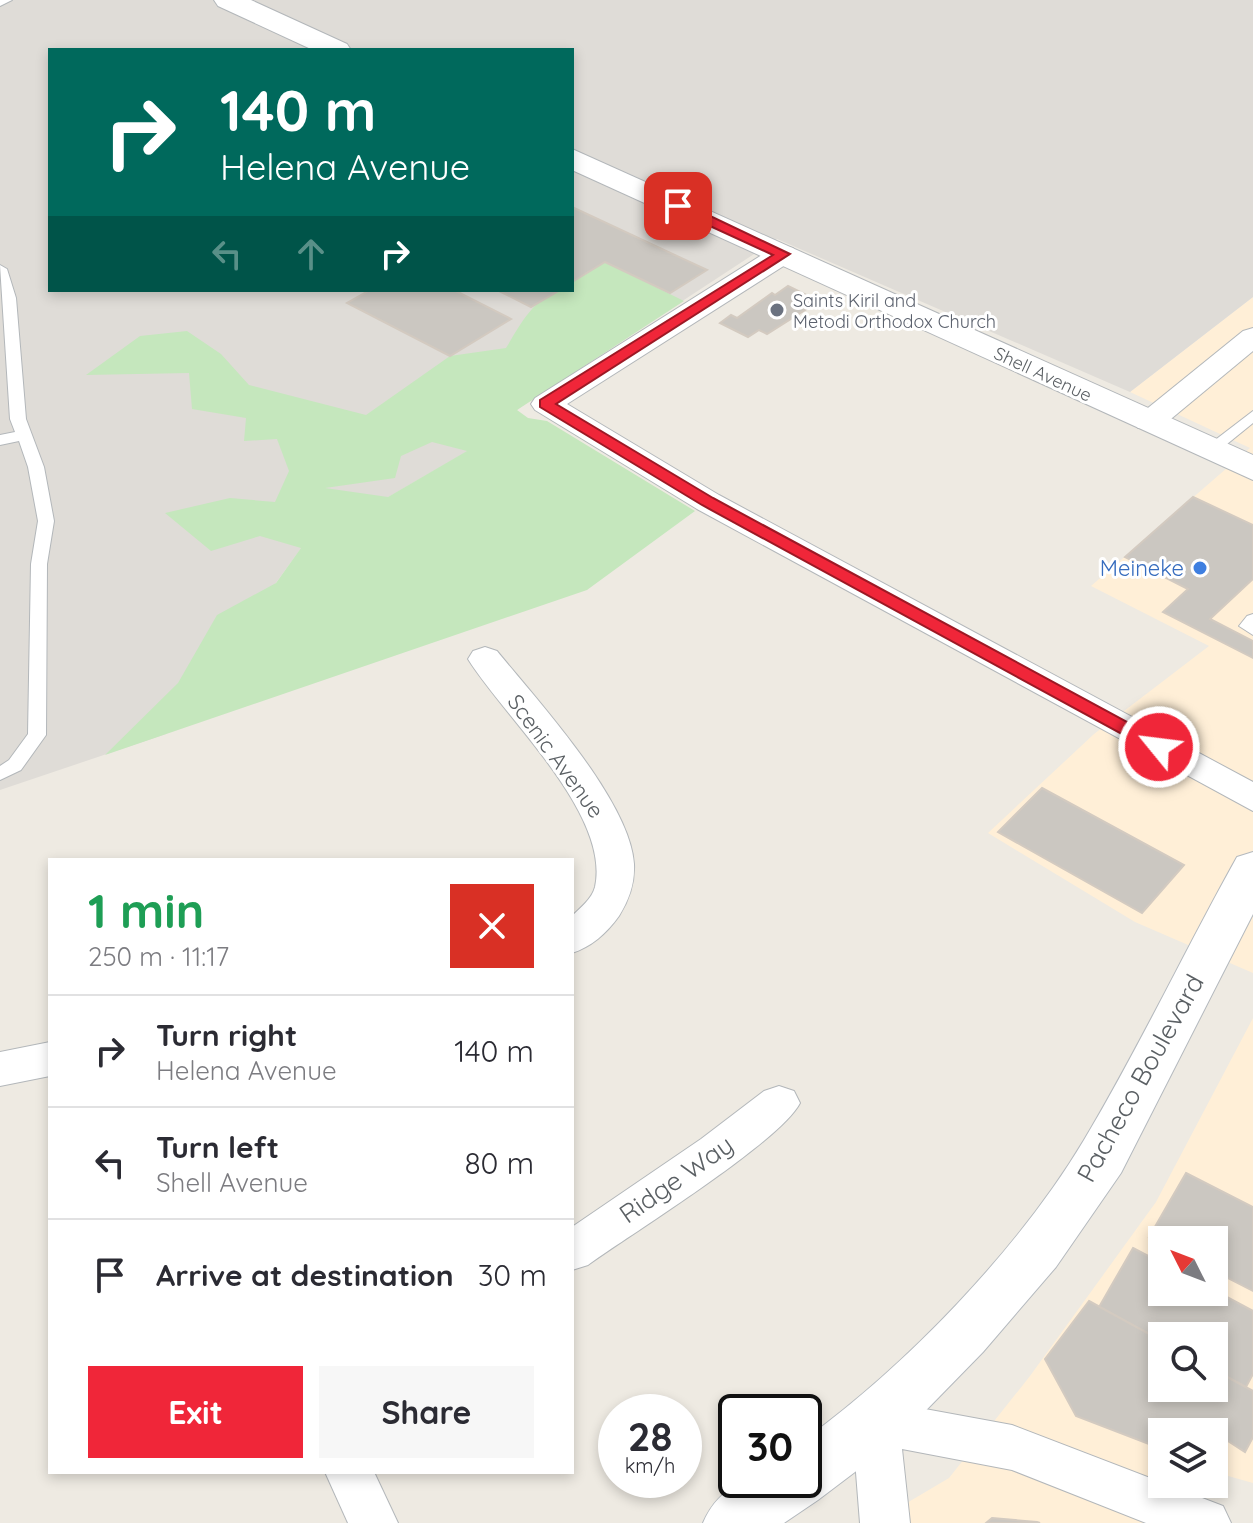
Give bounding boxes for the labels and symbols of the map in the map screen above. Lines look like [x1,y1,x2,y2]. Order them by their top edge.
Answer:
pin [644,172,712,240]
place label: Saints Kiril and Metodi Orthodox Church [793,289,996,333]
marker: Saints Kiril and Metodi Orthodox Church [768,301,786,319]
street label: Shell Avenue [990,341,1096,407]
place label: Meineke [1100,554,1184,582]
marker: Meineke [1191,559,1209,577]
street label: Scenic Avenue [502,689,610,823]
position arrow [1117,705,1201,789]
street label: Pacheco Boulevard [1069,968,1211,1188]
street label: Ridge Way [613,1128,739,1230]
north arrow [1148,1226,1228,1306]
speed limit sign: 30 [718,1394,822,1498]

